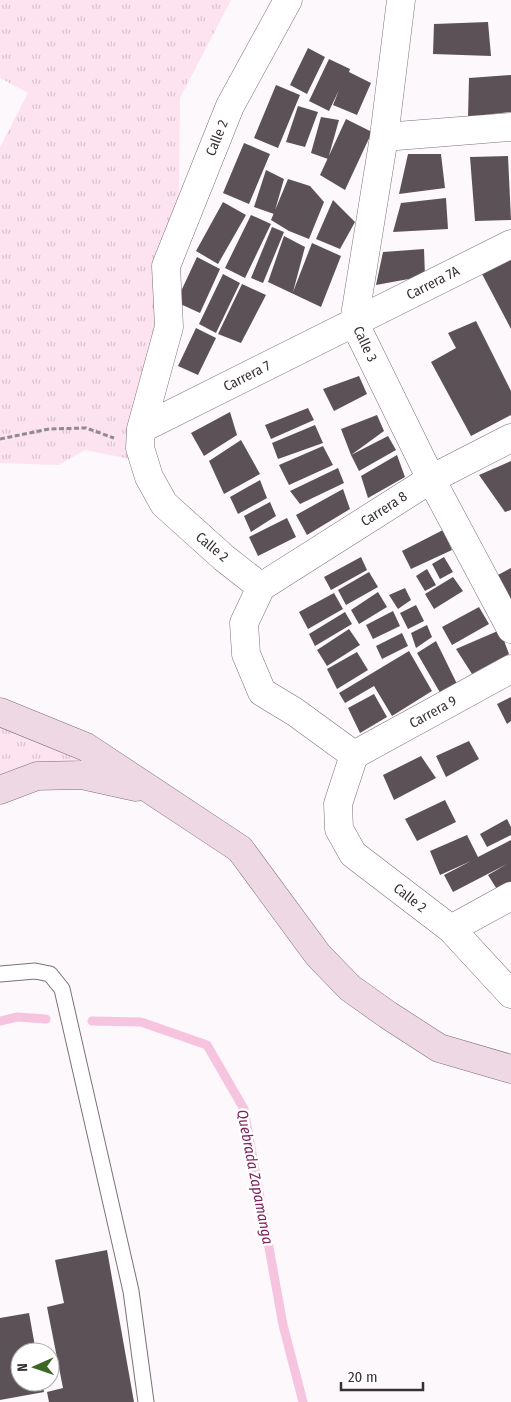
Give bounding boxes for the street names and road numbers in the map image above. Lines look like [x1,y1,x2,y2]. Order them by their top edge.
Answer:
street label: Calle 2 [202,117,232,159]
street label: Carrera 7A [404,262,463,304]
street label: Calle 3 [349,323,381,365]
street label: Carrera 7 [221,357,274,395]
street label: Carrera 8 [358,488,410,530]
street label: Calle 2 [192,528,232,566]
street label: Carrera 9 [406,692,460,732]
street label: Calle 2 [390,880,430,916]

